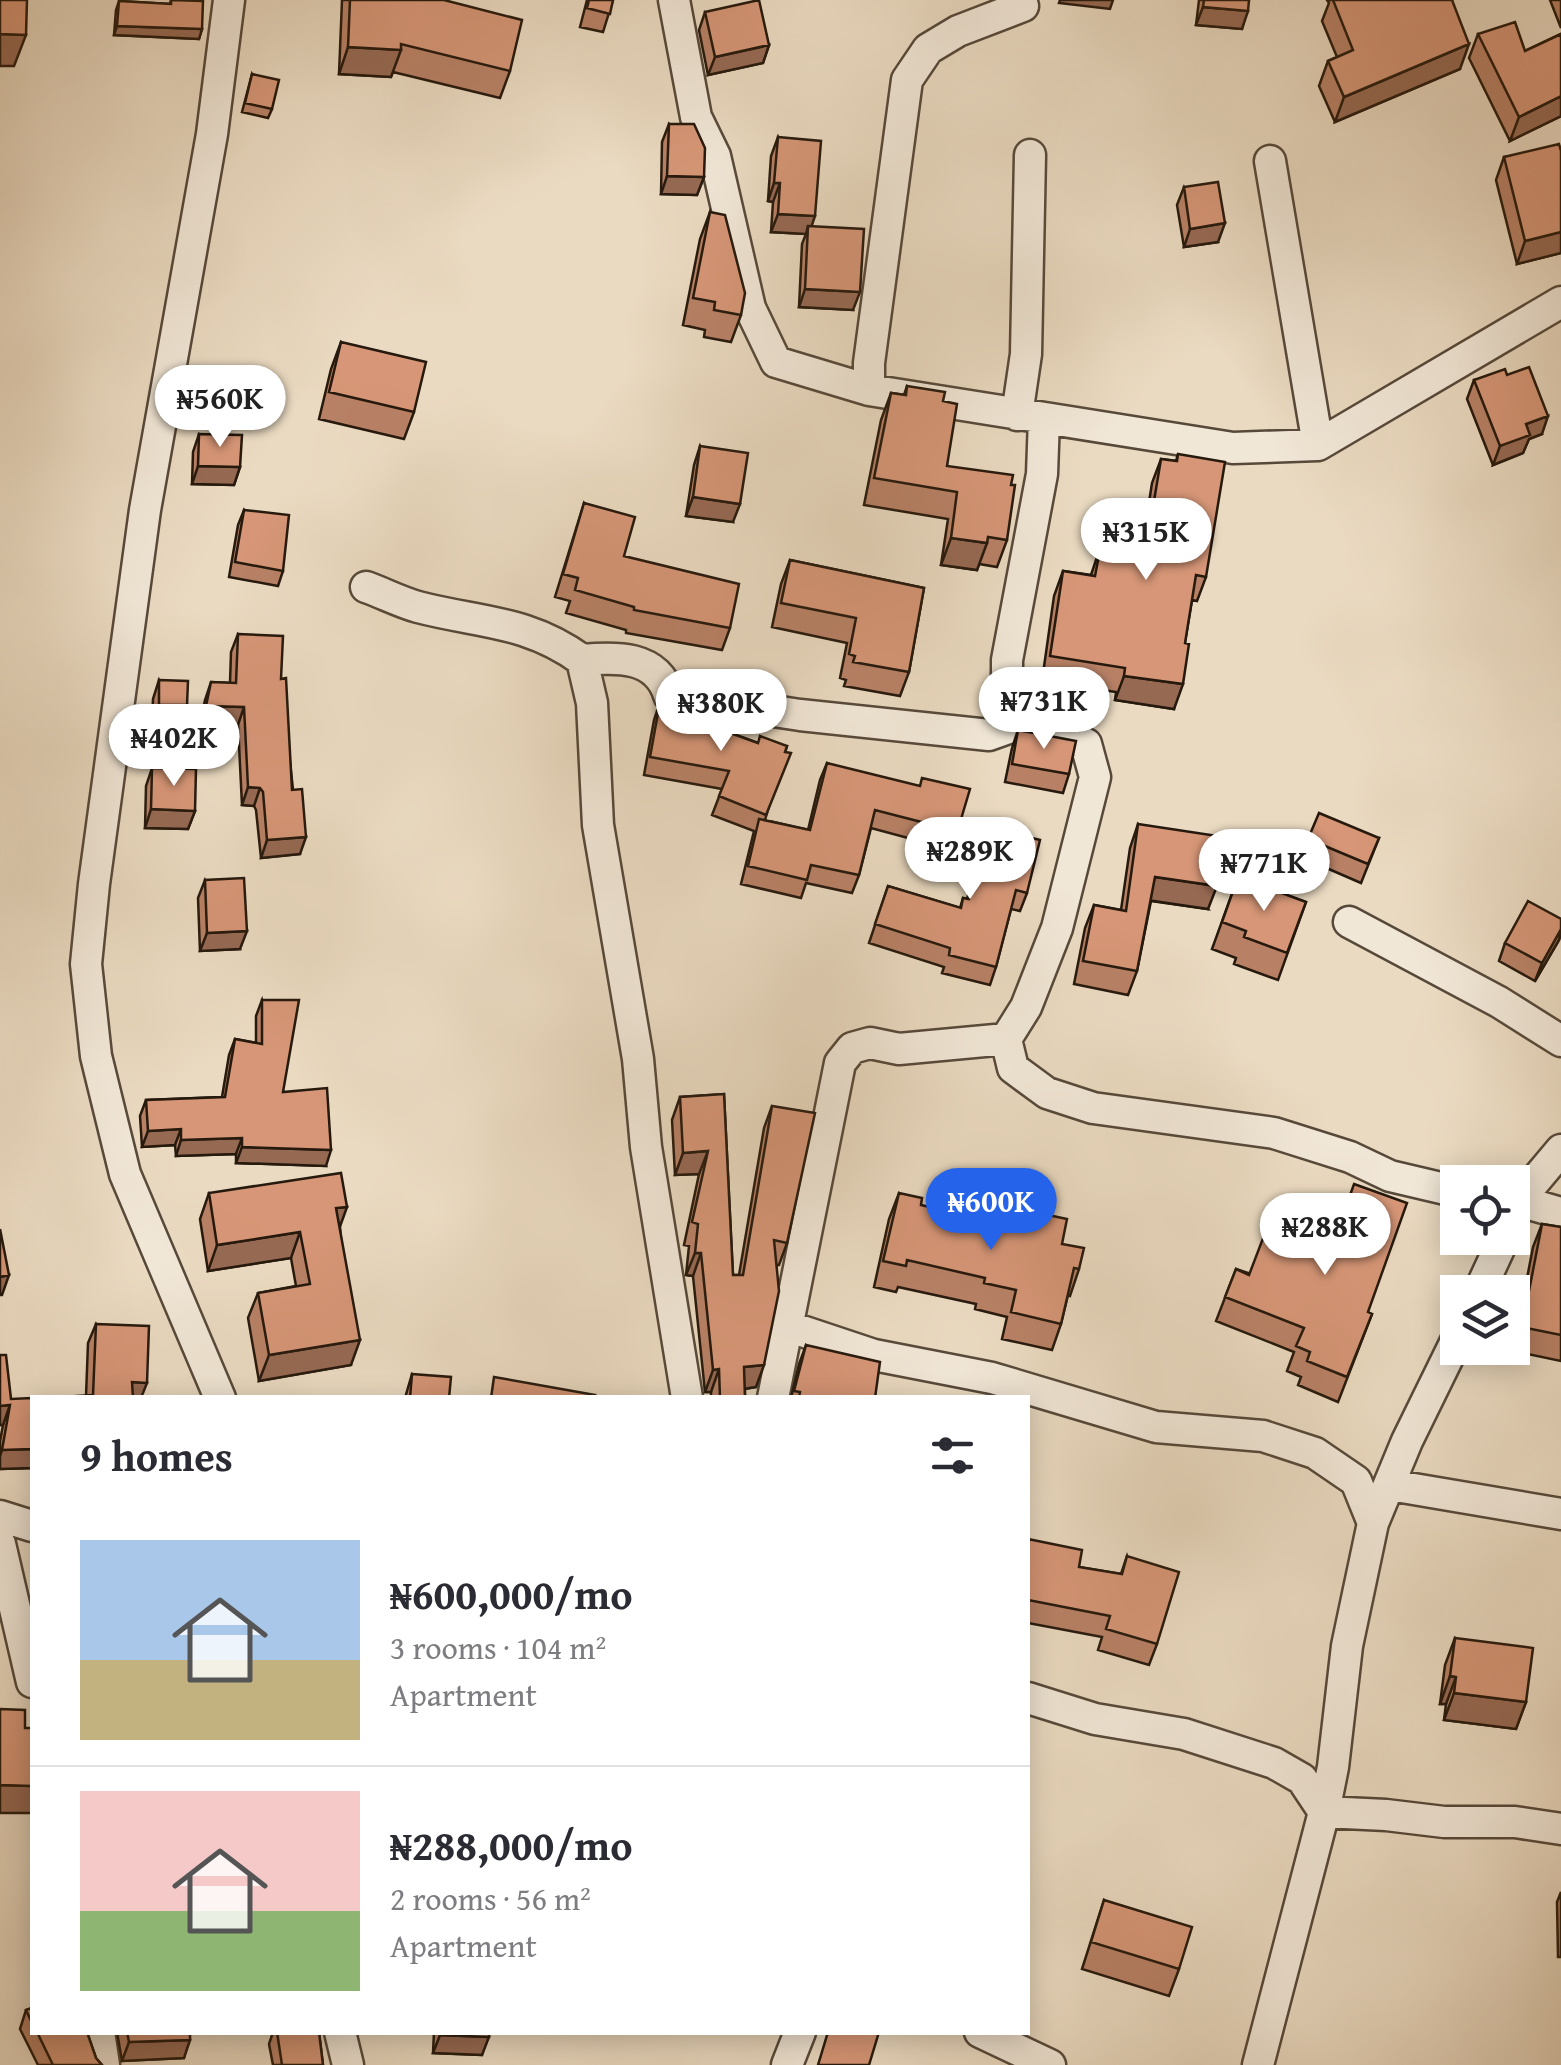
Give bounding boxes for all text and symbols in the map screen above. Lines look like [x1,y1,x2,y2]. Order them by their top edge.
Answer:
pin: ₦560K [150,365,290,450]
text: ₦560K [177,374,263,421]
pin: ₦315K [1076,498,1216,583]
text: ₦315K [1103,507,1189,554]
pin: ₦731K [974,667,1114,752]
pin: ₦380K [651,669,791,754]
text: ₦731K [1001,676,1087,723]
text: ₦380K [678,678,764,725]
pin: ₦402K [104,704,244,789]
text: ₦402K [131,713,217,760]
pin: ₦289K [900,817,1040,902]
text: ₦289K [927,826,1013,873]
pin: ₦771K [1194,829,1334,914]
text: ₦771K [1221,838,1307,885]
map controls [1440,1165,1530,1365]
button: locate [1440,1165,1530,1255]
pin: ₦600K [921,1168,1061,1253]
text: ₦600K [948,1177,1034,1224]
pin: ₦288K [1255,1193,1395,1278]
text: ₦288K [1282,1202,1368,1249]
button: layers [1440,1275,1530,1365]
text: 9 homes [80,1425,233,1486]
icon: filters [925,1428,980,1483]
text: ₦600,000/mo [390,1563,633,1624]
icon: home [160,1580,280,1700]
text: 3 rooms · 104 m² [390,1624,606,1671]
text: Apartment [390,1671,537,1718]
text: ₦288,000/mo [390,1814,633,1875]
icon: home [160,1831,280,1951]
text: 2 rooms · 56 m² [390,1875,591,1922]
text: Apartment [390,1922,537,1969]

